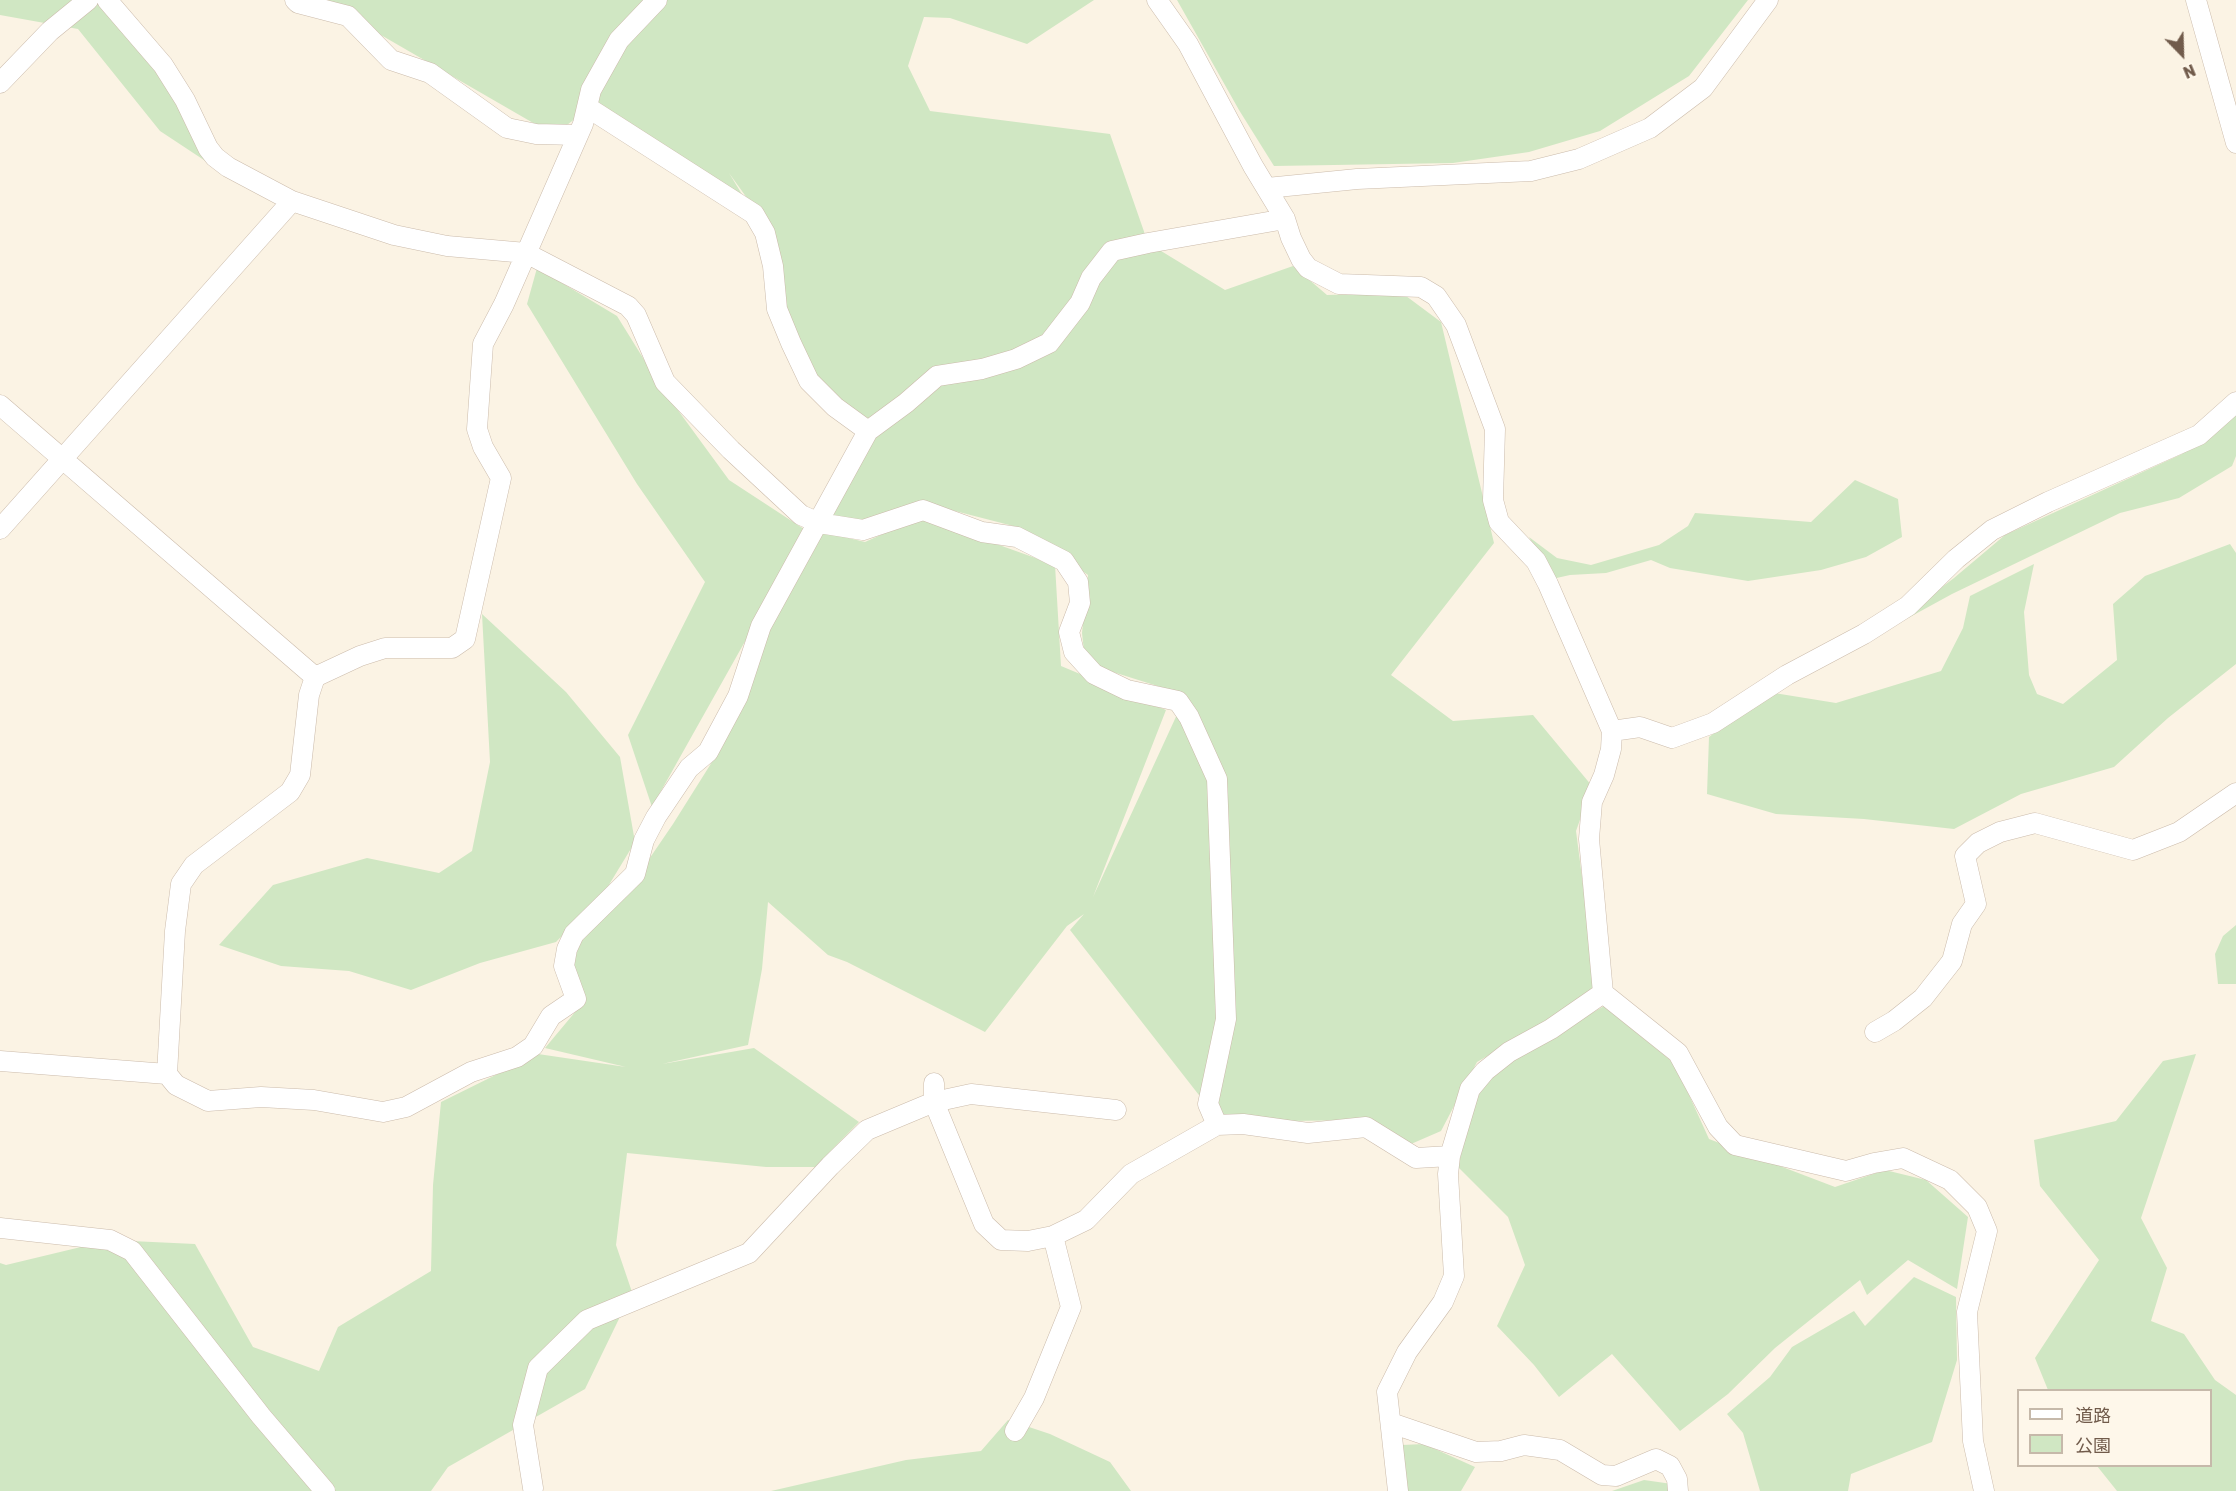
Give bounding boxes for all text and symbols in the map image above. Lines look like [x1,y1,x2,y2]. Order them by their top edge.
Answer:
north arrow [2152,24,2212,84]
text: N [2180,60,2198,82]
legend [2017,1389,2212,1467]
text: 道路 [2075,1405,2111,1427]
text: 公園 [2075,1435,2111,1457]

